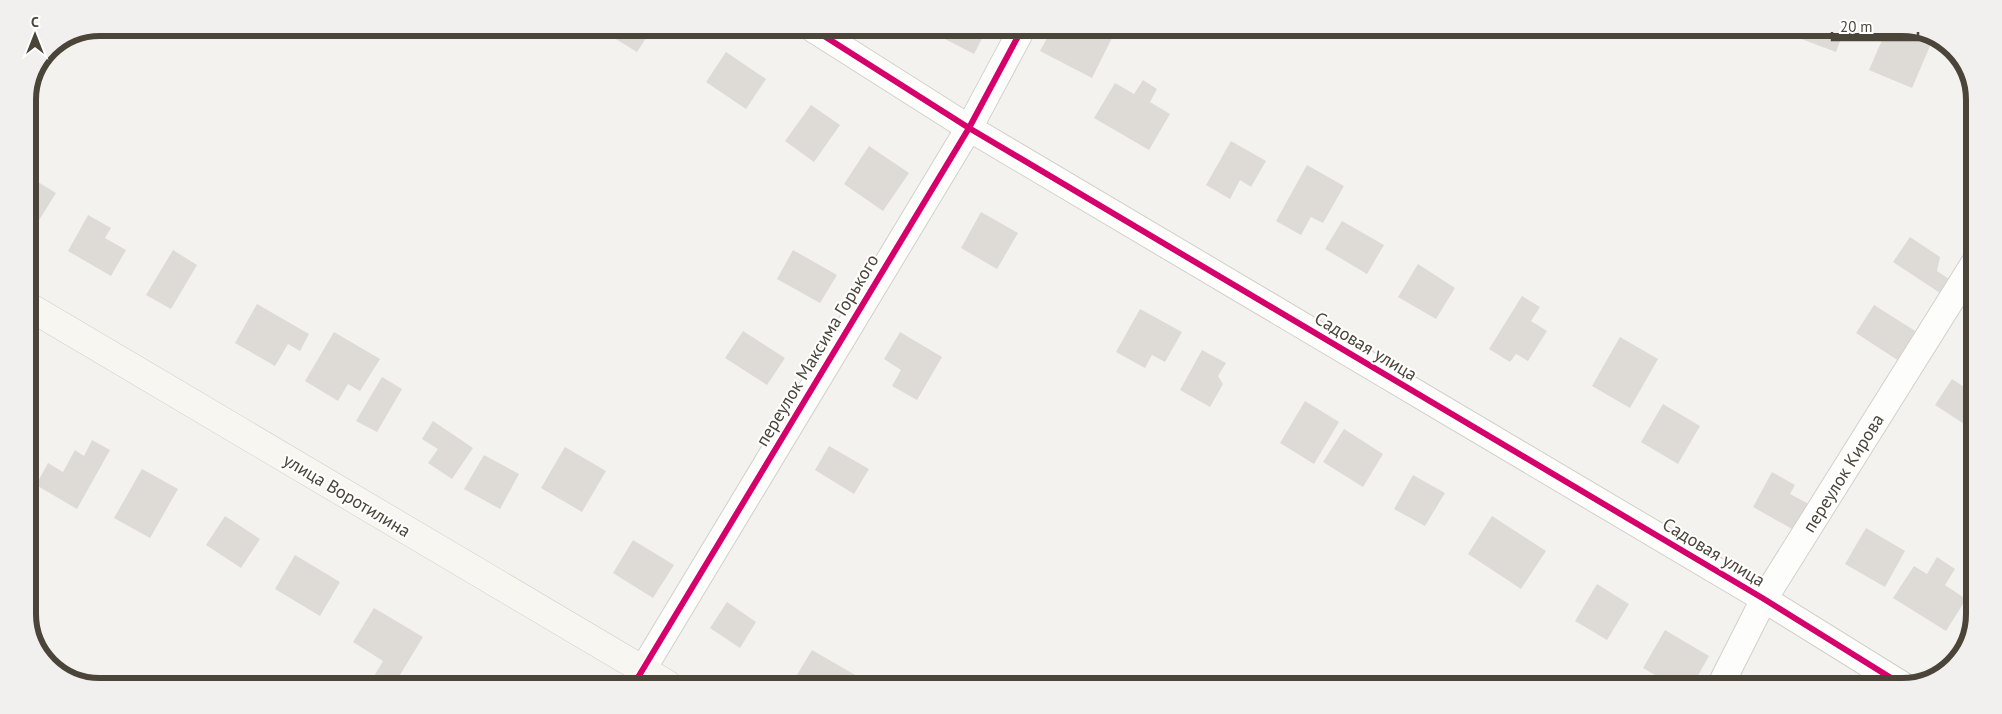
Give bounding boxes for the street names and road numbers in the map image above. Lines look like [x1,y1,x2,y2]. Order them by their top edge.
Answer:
street label: переулок Максима Горького [750,250,884,450]
street label: Садовая улица [1311,306,1421,386]
street label: переулок Кирова [1797,409,1889,537]
street label: улица Воротилина [279,448,415,542]
street label: Садовая улица [1659,512,1769,592]

